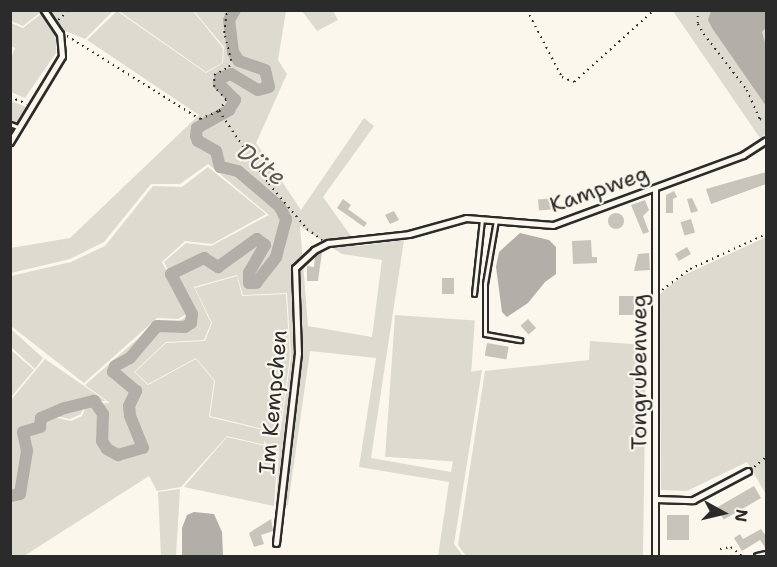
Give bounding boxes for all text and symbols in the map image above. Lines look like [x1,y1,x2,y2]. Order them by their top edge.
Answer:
water label: Düte [231,137,291,193]
street label: Kampweg [546,160,652,218]
street label: Tongrubenweg [626,294,652,450]
street label: Im Kempchen [254,329,292,475]
north arrow [693,483,753,543]
text: N [730,508,753,523]

